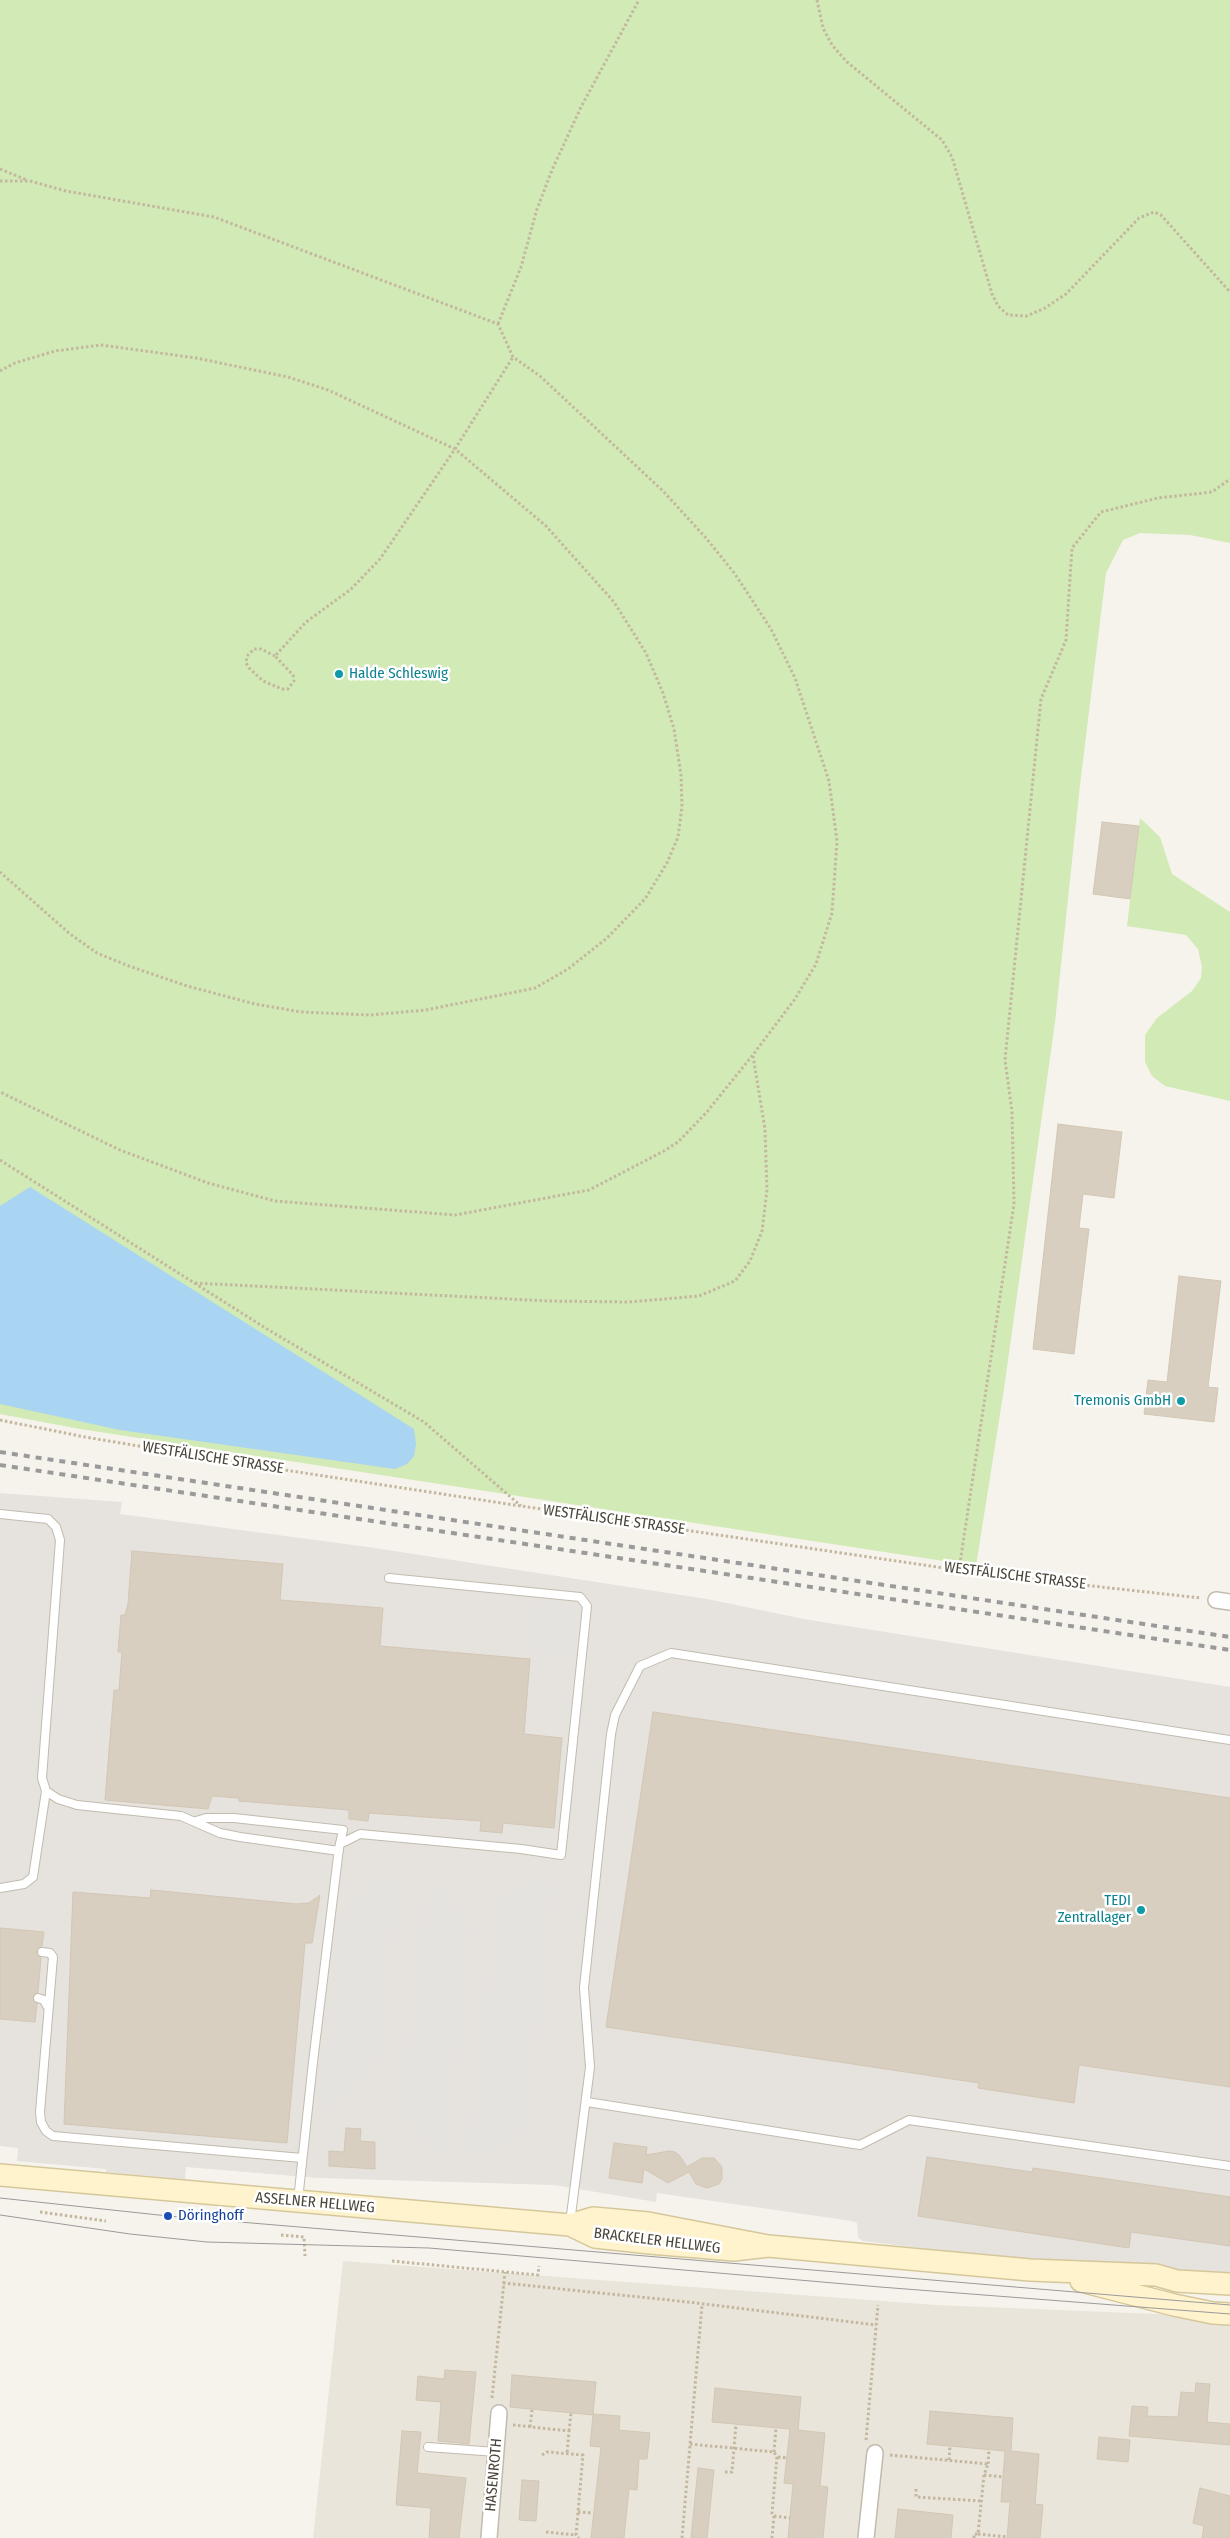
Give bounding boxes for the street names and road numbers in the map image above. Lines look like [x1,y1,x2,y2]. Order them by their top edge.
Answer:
street label: WESTFÄLISCHE STRASSE [141,1438,285,1478]
street label: WESTFÄLISCHE STRASSE [542,1501,686,1539]
street label: WESTFÄLISCHE STRASSE [943,1558,1087,1594]
street label: ASSELNER HELLWEG [255,2189,375,2217]
street label: BRACKELER HELLWEG [593,2224,721,2258]
street label: HASENROTH [482,2438,506,2512]

